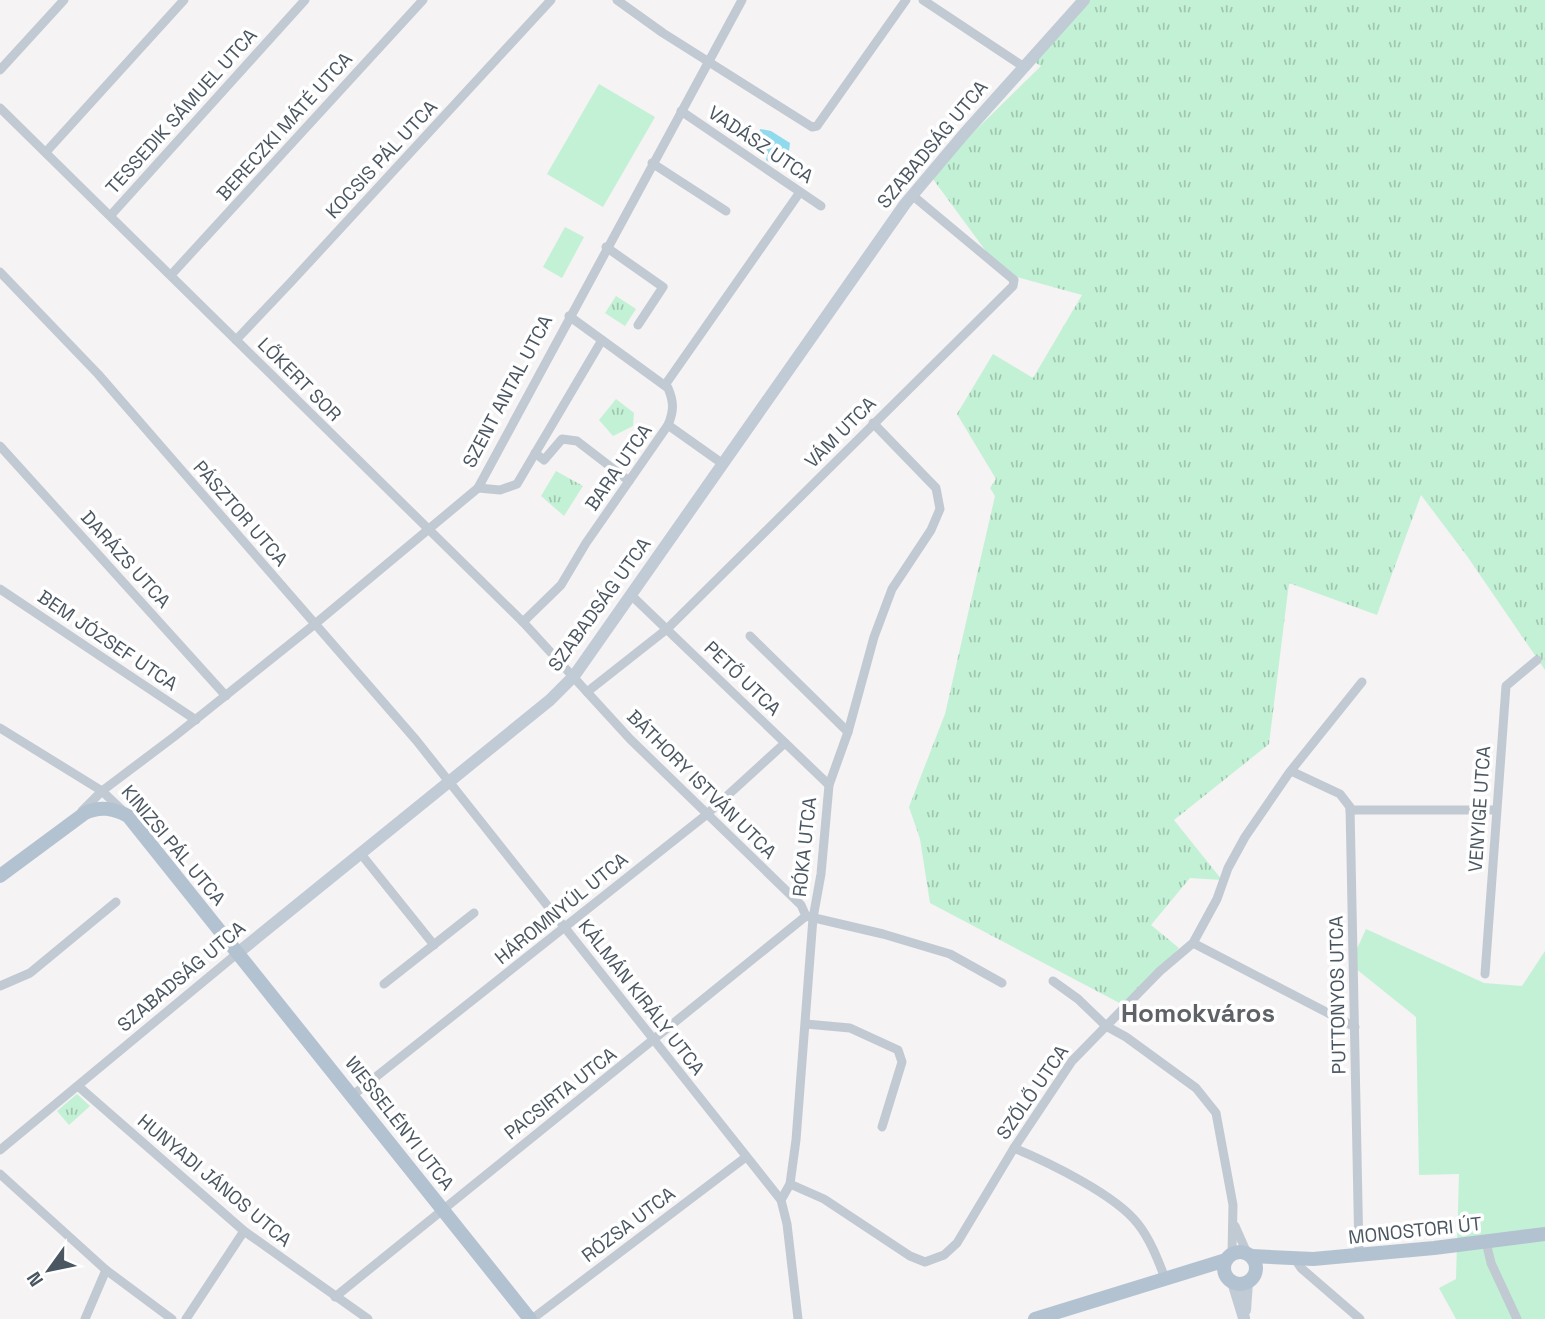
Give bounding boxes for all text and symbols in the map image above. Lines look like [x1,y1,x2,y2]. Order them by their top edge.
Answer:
street label: TESSEDIK SÁMUEL UTCA [100,23,263,200]
street label: BERECZKI MÁTÉ UTCA [211,47,358,206]
street label: SZABADSÁG UTCA [871,75,993,214]
street label: KOCSIS PÁL UTCA [320,95,443,224]
street label: VADÁSZ UTCA [703,100,818,189]
street label: SZENT ANTAL UTCA [457,310,558,472]
street label: LŐKERT SOR [252,332,347,427]
street label: VÁM UTCA [799,391,882,473]
street label: BARA UTCA [579,419,657,516]
street label: PÁSZTOR UTCA [188,455,293,571]
street label: DARÁZS UTCA [75,505,176,613]
street label: SZABADSÁG UTCA [542,532,656,676]
street label: BEM JÓZSEF UTCA [33,584,183,697]
street label: PETŐ UTCA [699,635,786,721]
street label: BÁTHORY ISTVÁN UTCA [621,704,782,865]
street label: VENYIGE UTCA [1463,745,1496,873]
street label: KINIZSI PÁL UTCA [116,780,231,911]
street label: RÓKA UTCA [787,796,822,898]
street label: HÁROMNYÚL UTCA [490,847,633,970]
street label: KÁLMÁN KIRÁLY UTCA [573,914,710,1081]
street label: SZABADSÁG UTCA [112,915,251,1037]
street label: PUTTONYOS UTCA [1324,915,1351,1075]
district label: Homokváros [1121,996,1275,1030]
street label: SZŐLŐ UTCA [991,1040,1074,1144]
street label: PACSIRTA UTCA [499,1042,622,1145]
street label: WESSELÉNYI UTCA [339,1051,460,1195]
street label: HUNYADI JÁNOS UTCA [132,1109,297,1252]
street label: RÓZSA UTCA [577,1181,680,1268]
street label: MONOSTORI ÚT [1347,1211,1483,1250]
north arrow [14,1235,84,1305]
text: N [21,1267,49,1291]

